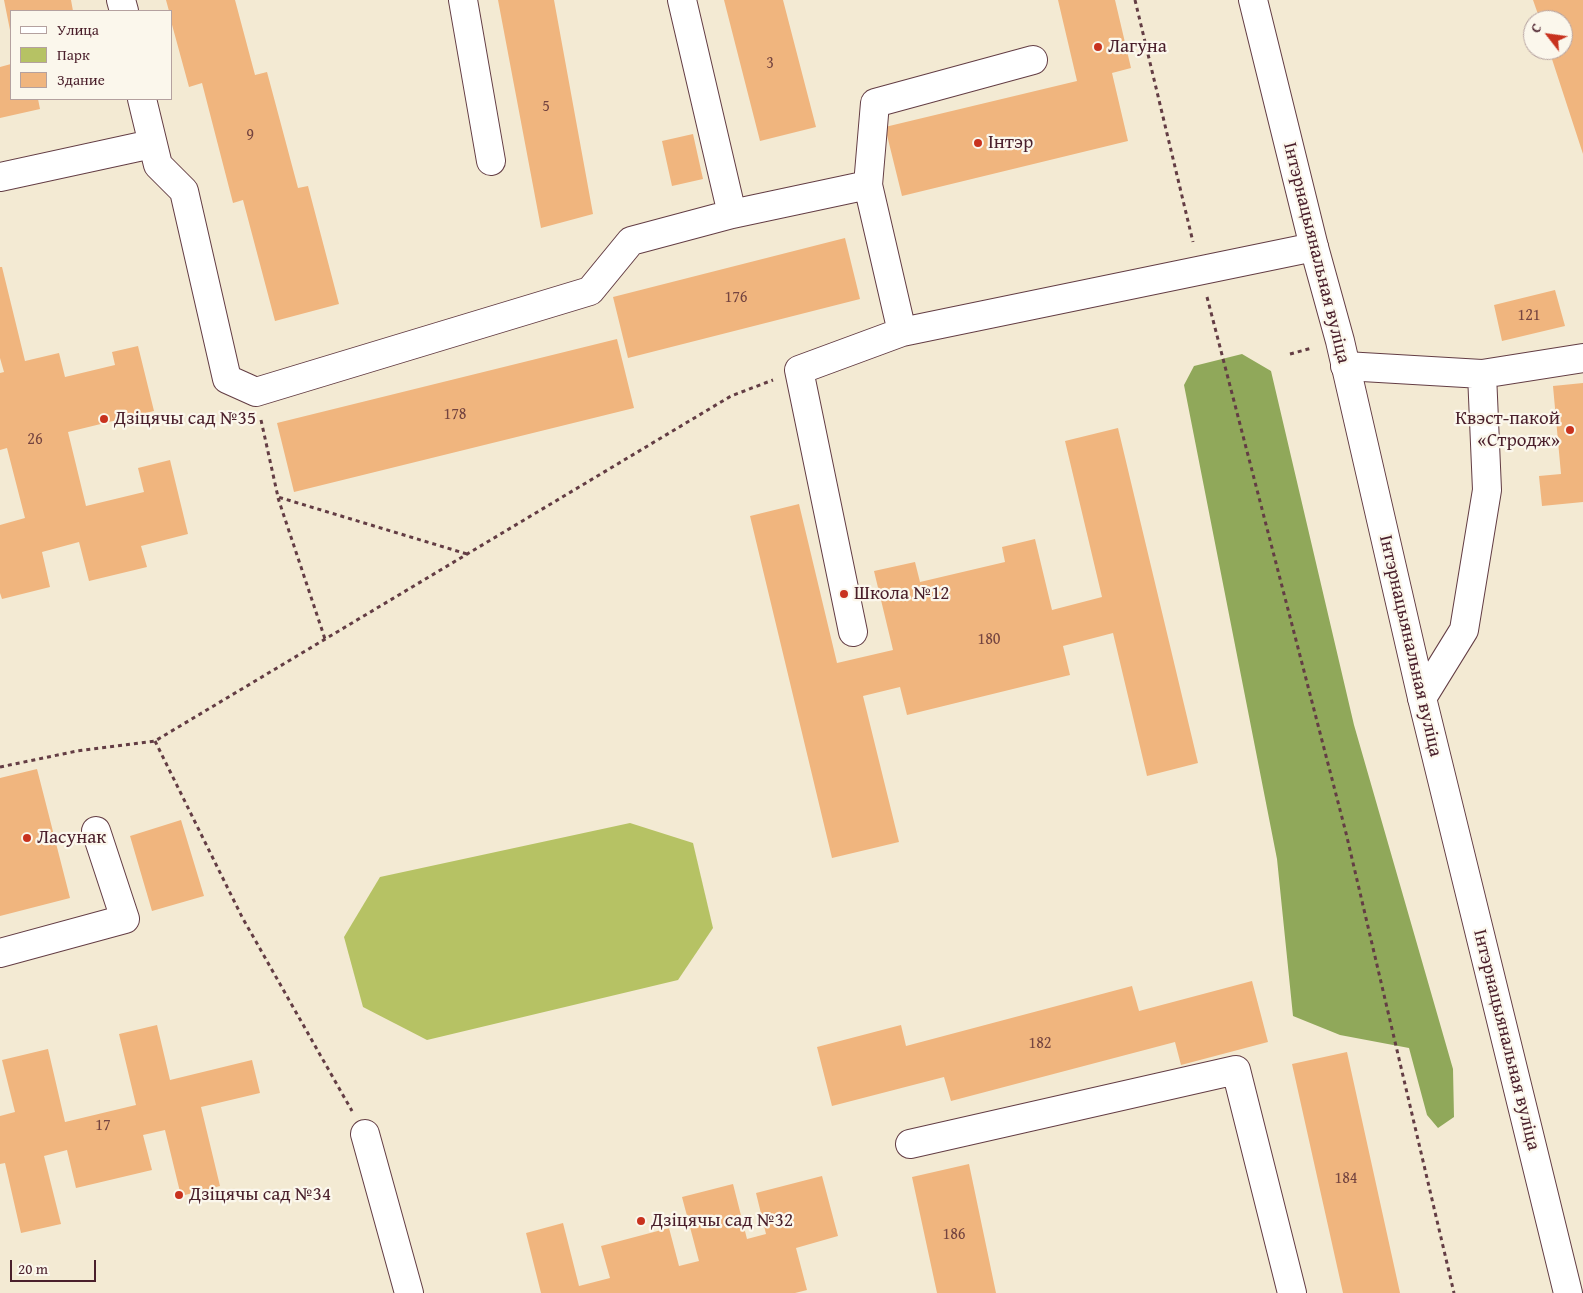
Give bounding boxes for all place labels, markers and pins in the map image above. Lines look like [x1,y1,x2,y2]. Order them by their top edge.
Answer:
place label: Лагуна [1108,36,1167,58]
marker: Лагуна [1092,41,1104,53]
place label: Інтэр [988,132,1033,154]
marker: Інтэр [972,137,984,149]
place label: Дзіцячы сад №35 [114,408,256,430]
place label: Квэст-пакой «Стродж» [1455,408,1560,452]
marker: Дзіцячы сад №35 [98,413,110,425]
marker: Квэст-пакой «Стродж» [1564,424,1576,436]
place label: Школа №12 [854,583,949,605]
marker: Школа №12 [838,588,850,600]
place label: Ласунак [37,827,106,849]
marker: Ласунак [21,832,33,844]
place label: Дзіцячы сад №34 [189,1184,331,1206]
marker: Дзіцячы сад №34 [173,1189,185,1201]
place label: Дзіцячы сад №32 [651,1210,793,1232]
marker: Дзіцячы сад №32 [635,1215,647,1227]

